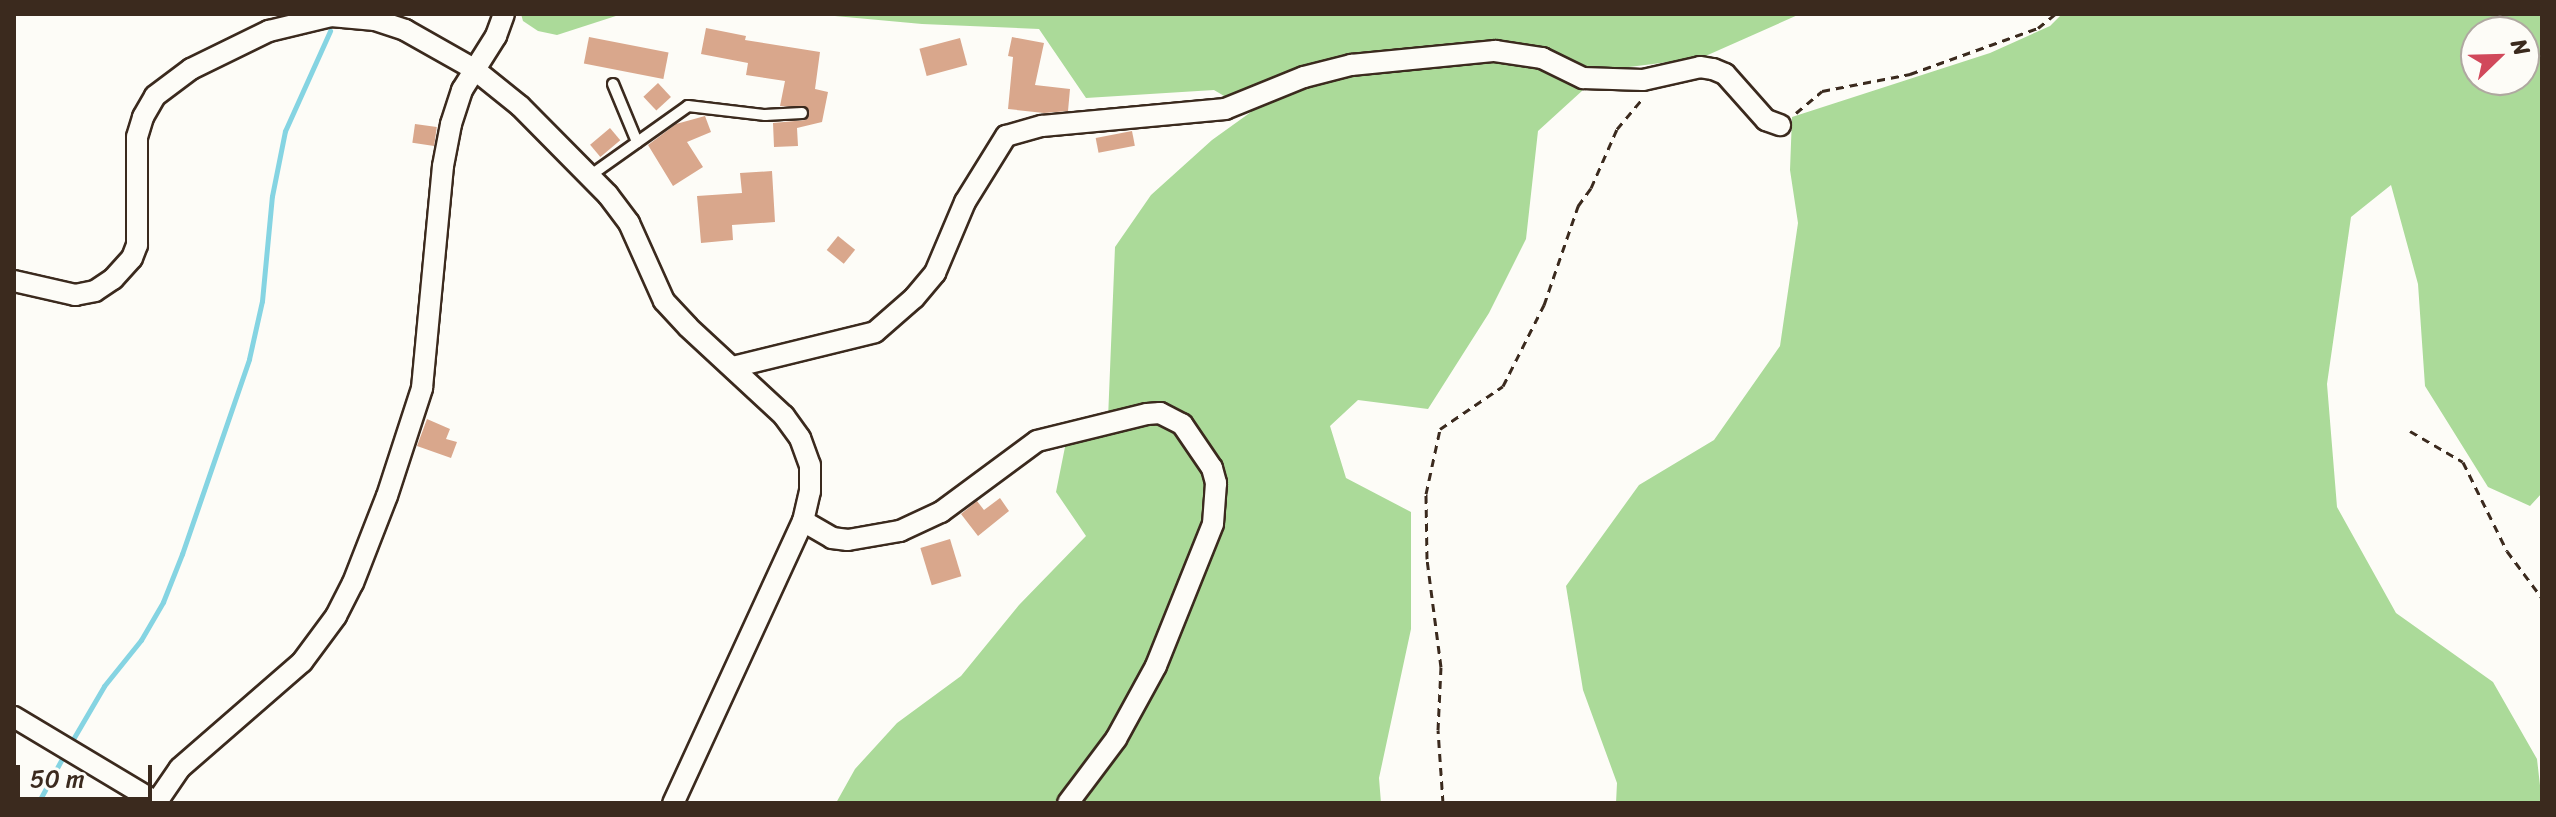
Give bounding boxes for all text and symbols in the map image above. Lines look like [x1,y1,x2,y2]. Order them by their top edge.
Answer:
north arrow [2460,16,2540,96]
text: N [2500,33,2542,62]
scale bar [20,749,156,799]
text: 50 m [30,758,85,800]

